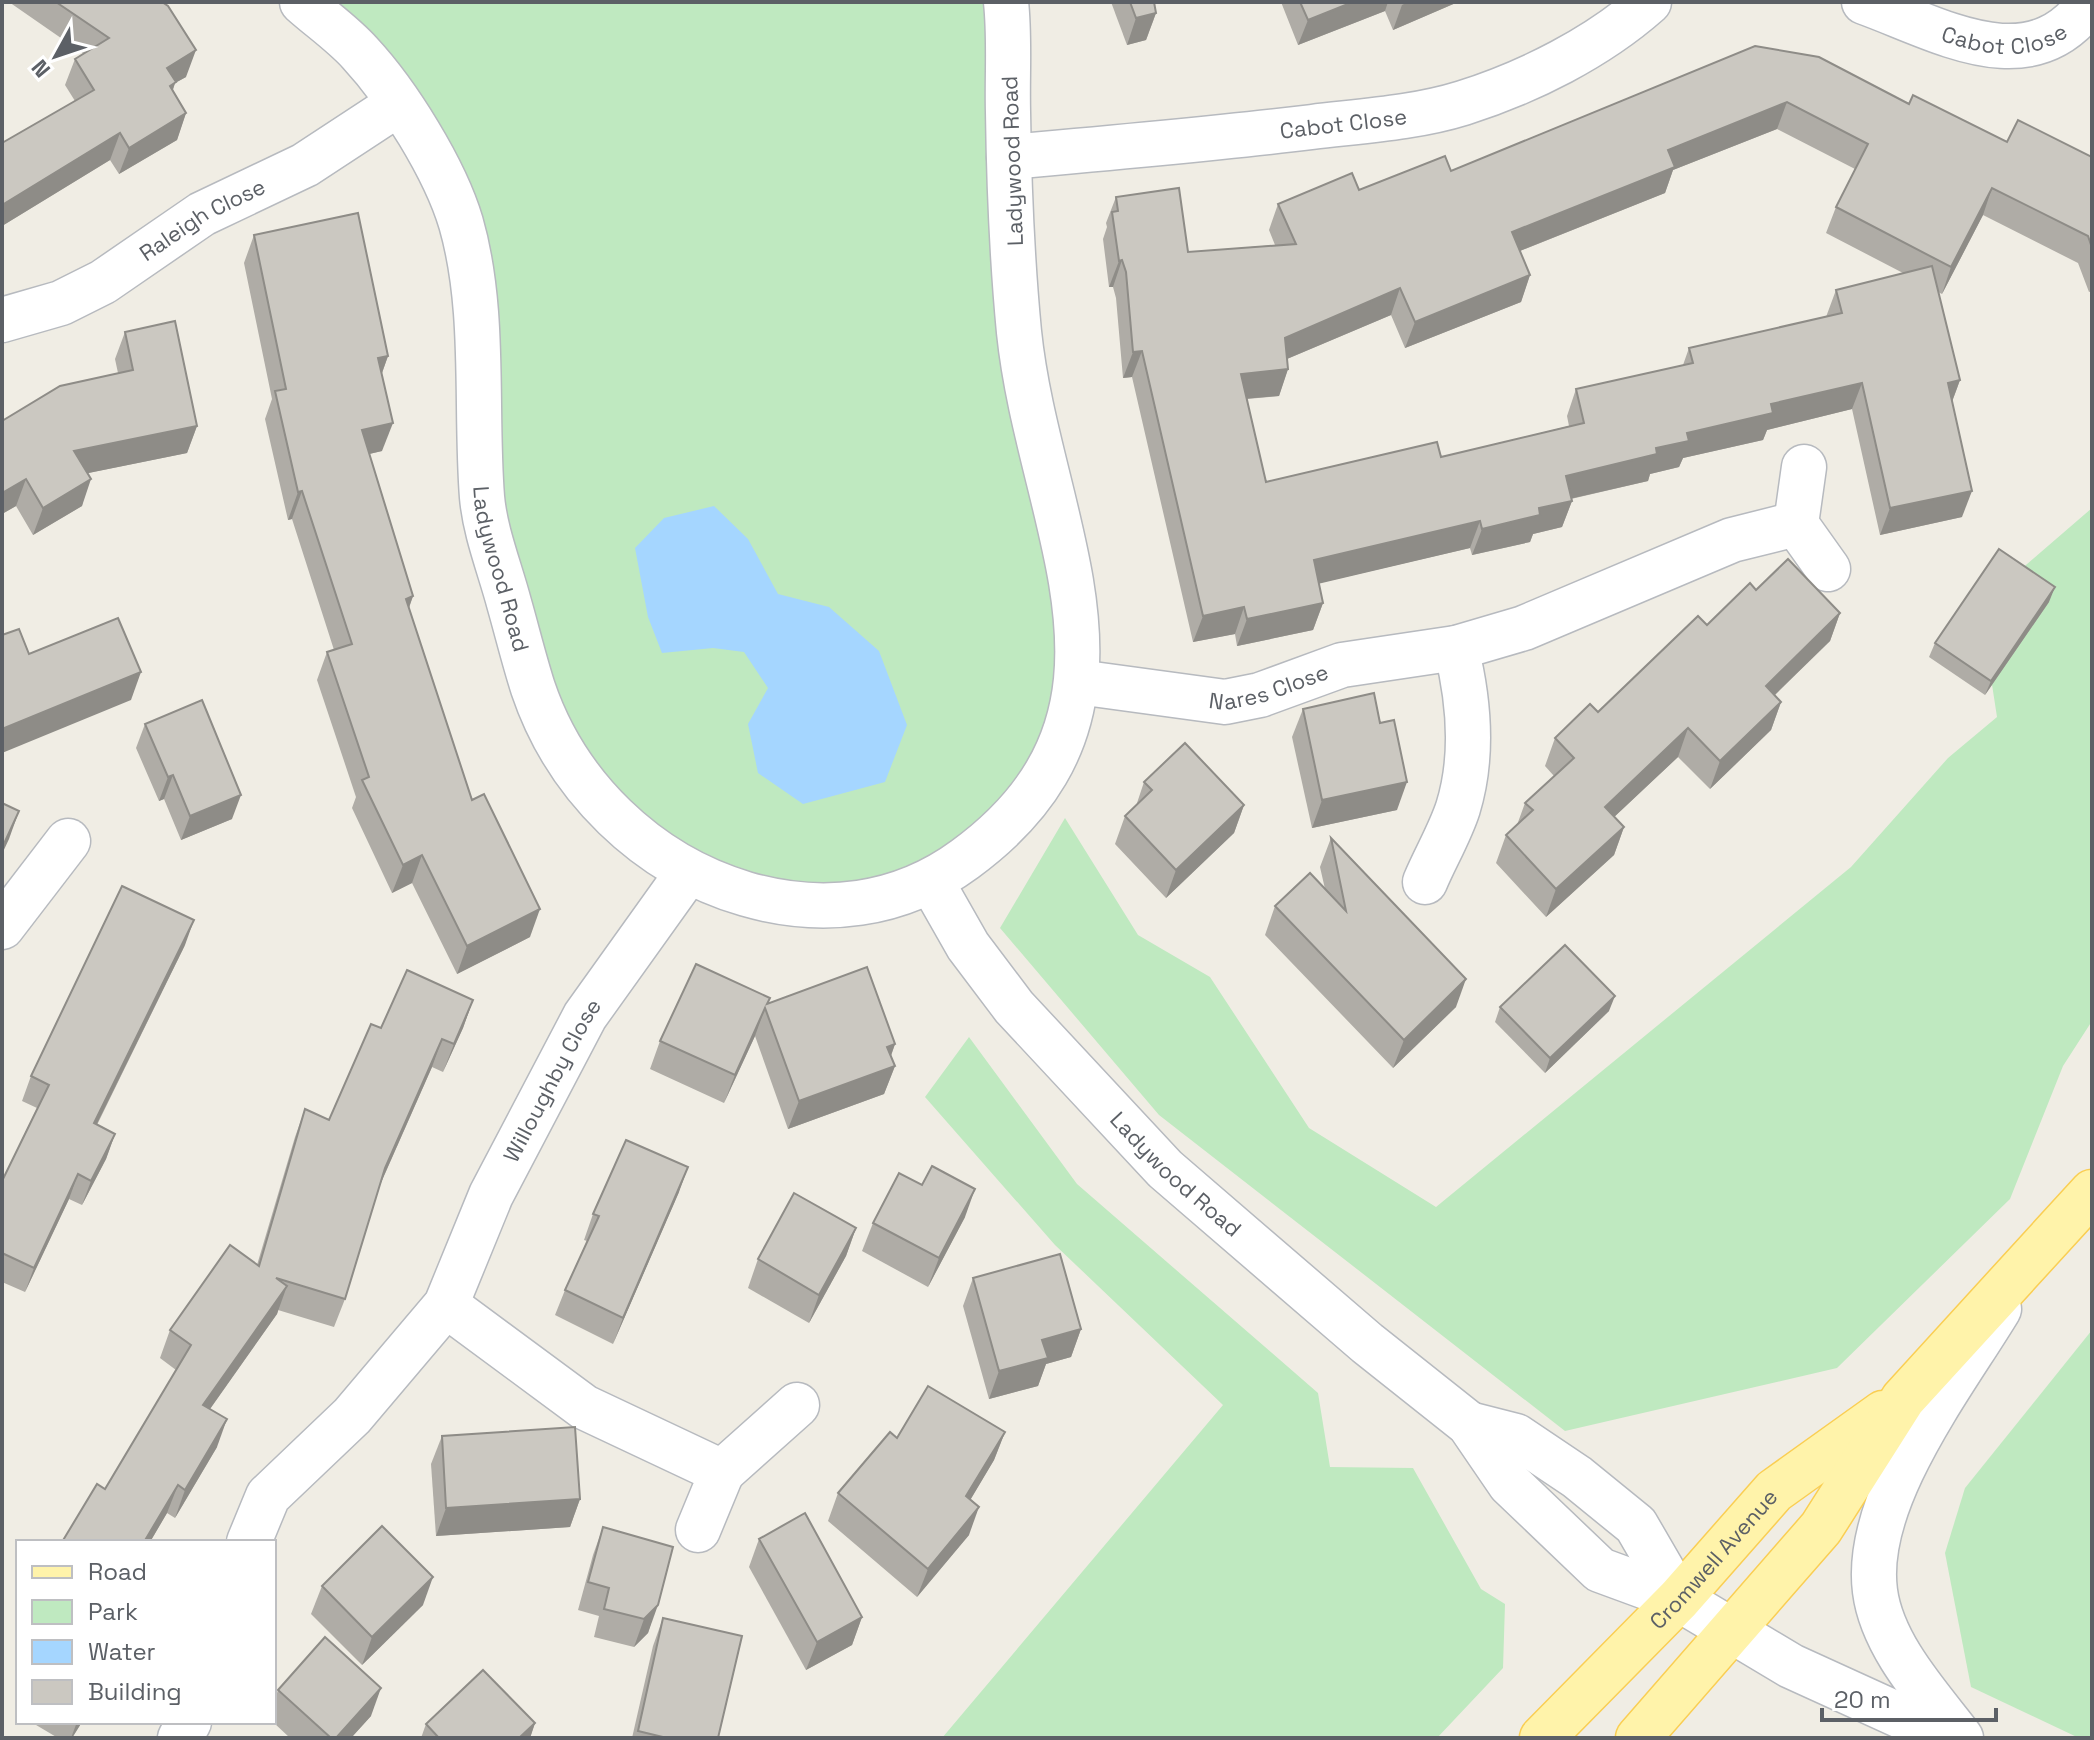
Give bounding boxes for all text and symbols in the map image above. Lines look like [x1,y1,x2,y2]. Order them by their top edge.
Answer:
north arrow [16,16,96,96]
street label: Cabot Close [1938,17,2072,60]
text: N [25,54,56,84]
street label: Ladywood Road [995,75,1029,247]
street label: Cabot Close [1278,102,1409,145]
street label: Raleigh Close [134,172,270,267]
street label: Ladywood Road [467,485,536,655]
street label: Nares Close [1207,657,1332,716]
street label: Willoughby Close [497,993,607,1167]
street label: Ladywood Road [1104,1105,1247,1243]
street label: Cromwell Avenue [1643,1483,1783,1635]
legend [16,1540,276,1724]
text: Road [88,1556,147,1587]
text: Park [88,1596,138,1627]
text: Water [88,1636,156,1667]
scale bar [1822,1672,1996,1722]
text: Building [88,1676,182,1707]
text: 20 m [1834,1684,1891,1715]

